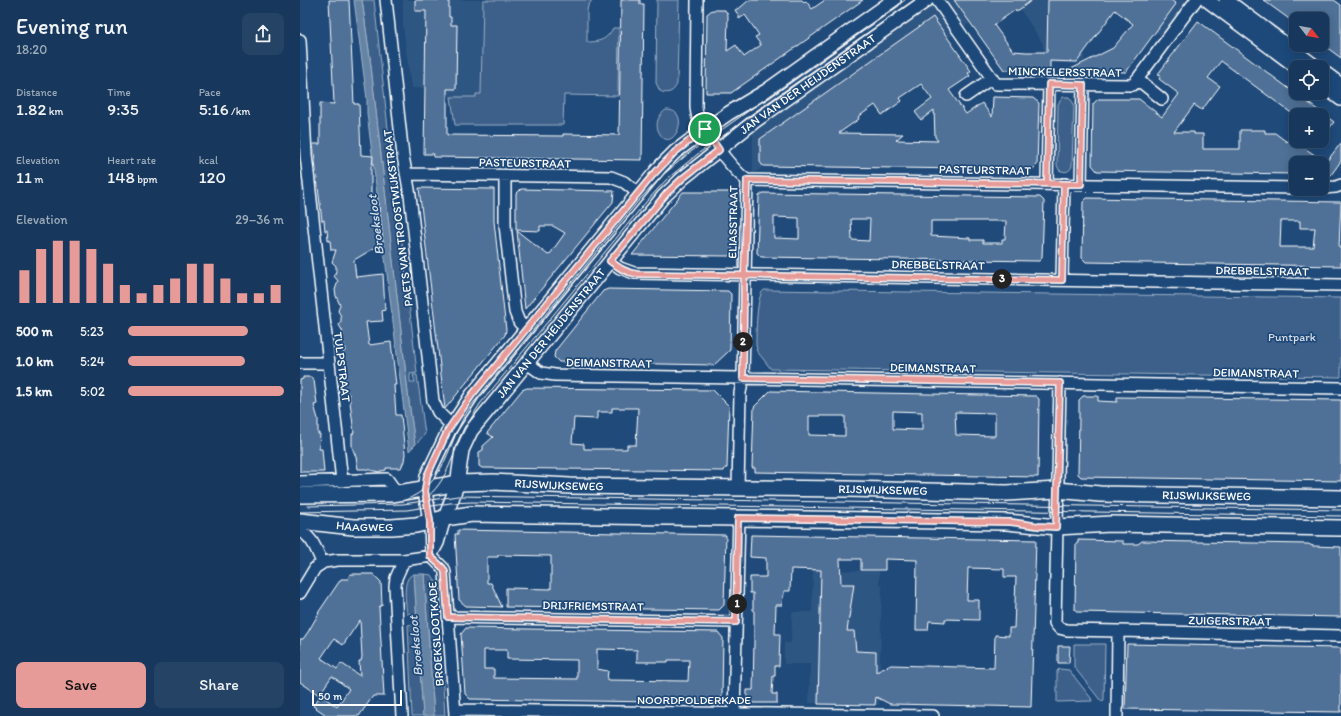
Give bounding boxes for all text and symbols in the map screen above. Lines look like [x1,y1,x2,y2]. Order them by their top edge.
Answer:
north arrow [1289,12,1329,52]
map controls [1289,12,1329,196]
text: Evening run [16,13,128,40]
button: share [242,13,284,55]
street label: JAN VAN DER HEIJDENSTRAAT [737,31,879,137]
text: 18:20 [16,42,47,57]
button: locate [1289,60,1329,100]
street label: MINCKELERSSTRAAT [1008,64,1122,80]
text: Distance [16,86,57,99]
text: Time [107,86,131,99]
text: Pace [199,86,221,99]
text: 1.82 [16,99,46,119]
text: 9:35 [107,99,139,119]
text: 5:16 [199,99,229,119]
text: km [46,105,63,118]
text: /km [229,105,250,118]
button: + [1289,108,1329,148]
pin [688,112,722,146]
icon: arrive [694,118,716,140]
street label: PAETS VAN TROOSTWIJKSTRAAT [380,128,416,307]
text: Elevation [16,154,60,167]
text: Heart rate [107,154,156,167]
text: kcal [199,154,218,167]
street label: PASTEURSTRAAT [479,155,572,171]
button: − [1289,156,1329,196]
street label: PASTEURSTRAAT [939,162,1032,178]
text: 11 [16,167,32,187]
text: 148 [107,167,135,187]
text: 120 [199,167,226,187]
text: m [32,173,44,186]
text: bpm [135,173,158,186]
street label: ELIASSTRAAT [725,185,741,259]
water label: Broeksloot [364,193,387,256]
text: Elevation [16,212,68,227]
text: 29–36 m [235,212,284,227]
street label: DREBBELSTRAAT [891,257,985,273]
street label: DREBBELSTRAAT [1215,263,1309,279]
street label: JAN VAN DER HEIJDENSTRAAT [494,265,609,401]
pin: 3 [992,269,1012,289]
text: 3 [999,272,1005,285]
text: 500 m [16,324,53,339]
text: 5:23 [80,324,104,339]
park label: Puntpark [1268,330,1316,344]
street label: TULPSTRAAT [331,331,353,403]
pin: 2 [733,332,753,352]
text: 2 [740,335,746,348]
text: 1.0 km [16,354,53,369]
text: 5:24 [80,354,105,369]
street label: DEIMANSTRAAT [566,355,652,371]
street label: DEIMANSTRAAT [890,360,976,376]
street label: DEIMANSTRAAT [1213,365,1299,381]
text: 1.5 km [16,384,52,399]
text: 5:02 [80,384,105,399]
street label: RIJSWIJKSEWEG [514,476,604,493]
street label: RIJSWIJKSEWEG [838,482,928,498]
street label: RIJSWIJKSEWEG [1162,488,1251,504]
street label: HAAGWEG [335,518,393,534]
street label: BROEKSLOOTKADE [425,581,447,687]
pin: 1 [727,594,747,614]
text: 1 [734,597,740,610]
street label: DRIJFRIEMSTRAAT [542,598,644,614]
street label: ZUIGERSTRAAT [1188,613,1272,629]
water label: Broeksloot [405,614,426,677]
button: Save [16,662,146,708]
button: Share [154,662,284,708]
scale bar [312,688,402,707]
text: 50 m [318,690,342,703]
street label: NOORDPOLDERKADE [637,693,751,707]

